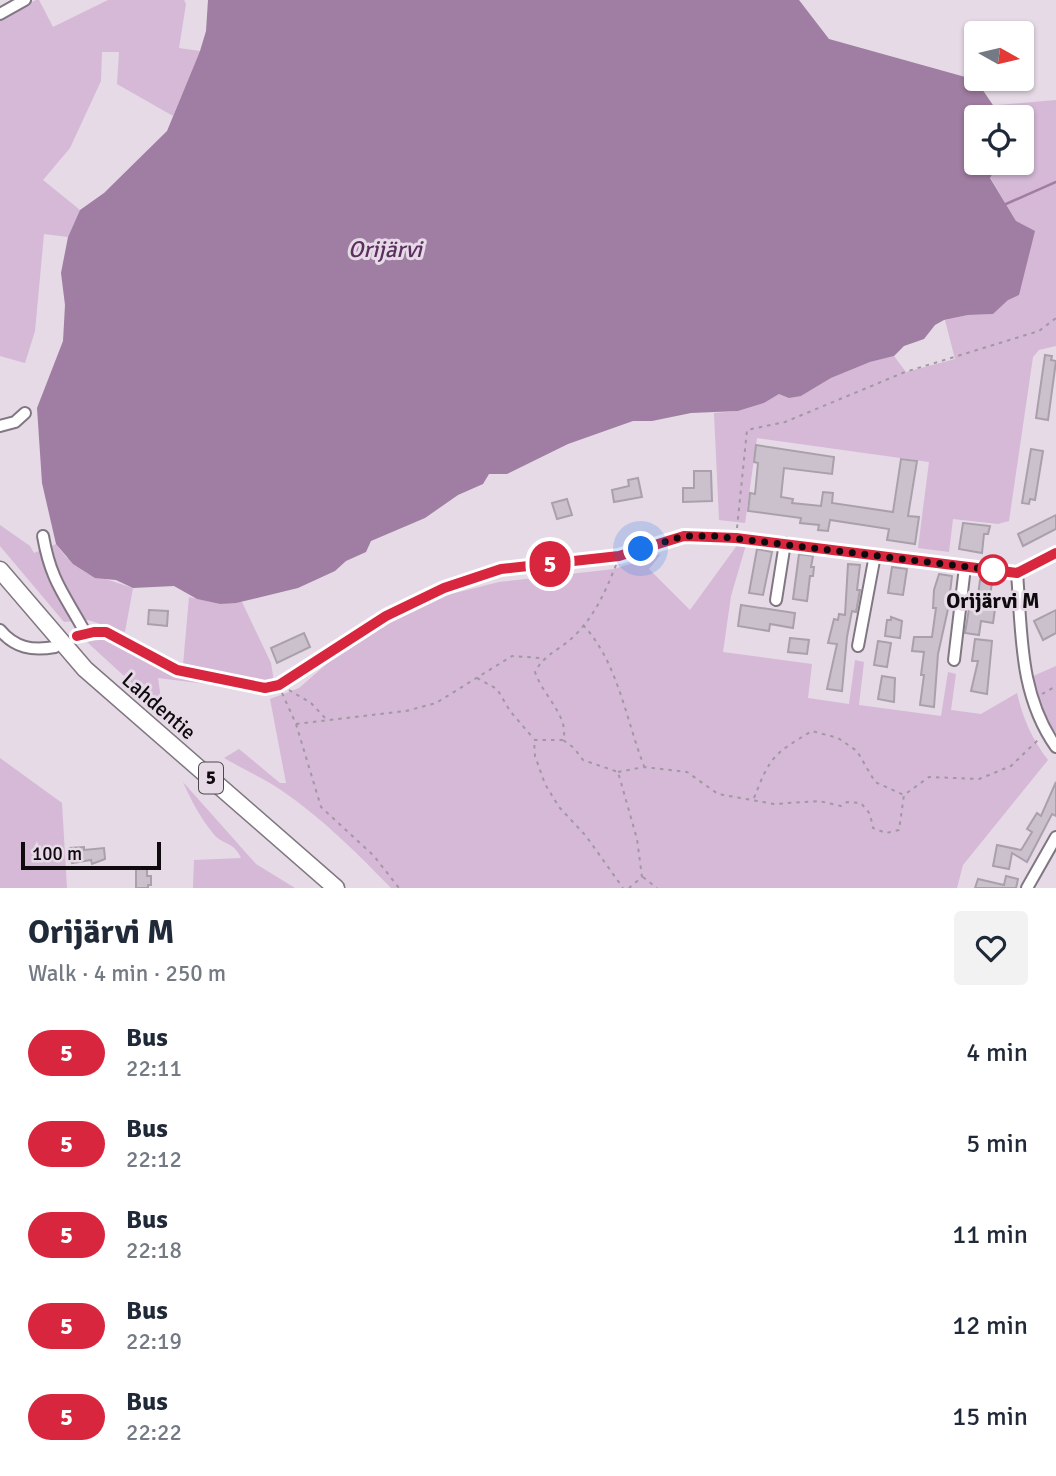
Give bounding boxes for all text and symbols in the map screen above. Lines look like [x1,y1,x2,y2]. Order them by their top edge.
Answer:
north arrow [964,21,1034,91]
map controls [964,21,1034,175]
button: locate [964,105,1034,175]
water label: Orijärvi [348,235,425,264]
your location [623,531,658,566]
line badge: 5 [527,541,573,587]
text: 5 [544,549,556,579]
marker: Orijärvi M [978,555,1008,585]
place label: Orijärvi M [946,588,1040,614]
street label: Lahdentie [117,667,201,745]
road number: 5 [199,762,223,793]
scale bar [21,839,161,871]
text: 100 m [32,842,82,866]
button: heart [954,911,1028,985]
text: Orijärvi M [28,912,175,953]
text: Walk · 4 min · 250 m [28,959,226,988]
text: Bus [126,1022,168,1054]
text: 4 min [966,1037,1028,1069]
text: 5 [60,1038,73,1068]
text: 22:11 [126,1054,182,1083]
text: Bus [126,1113,168,1145]
text: 5 min [966,1128,1028,1160]
text: 5 [60,1129,73,1159]
text: 22:12 [126,1145,182,1174]
text: Bus [126,1204,168,1236]
text: 11 min [952,1219,1028,1251]
text: 5 [60,1220,73,1250]
text: 22:18 [126,1236,182,1265]
text: Bus [126,1295,168,1327]
text: 12 min [952,1310,1028,1342]
text: 5 [60,1311,73,1341]
text: 22:19 [126,1327,182,1356]
text: Bus [126,1386,168,1418]
text: 15 min [952,1401,1028,1433]
text: 5 [60,1402,73,1432]
text: 22:22 [126,1418,182,1447]

